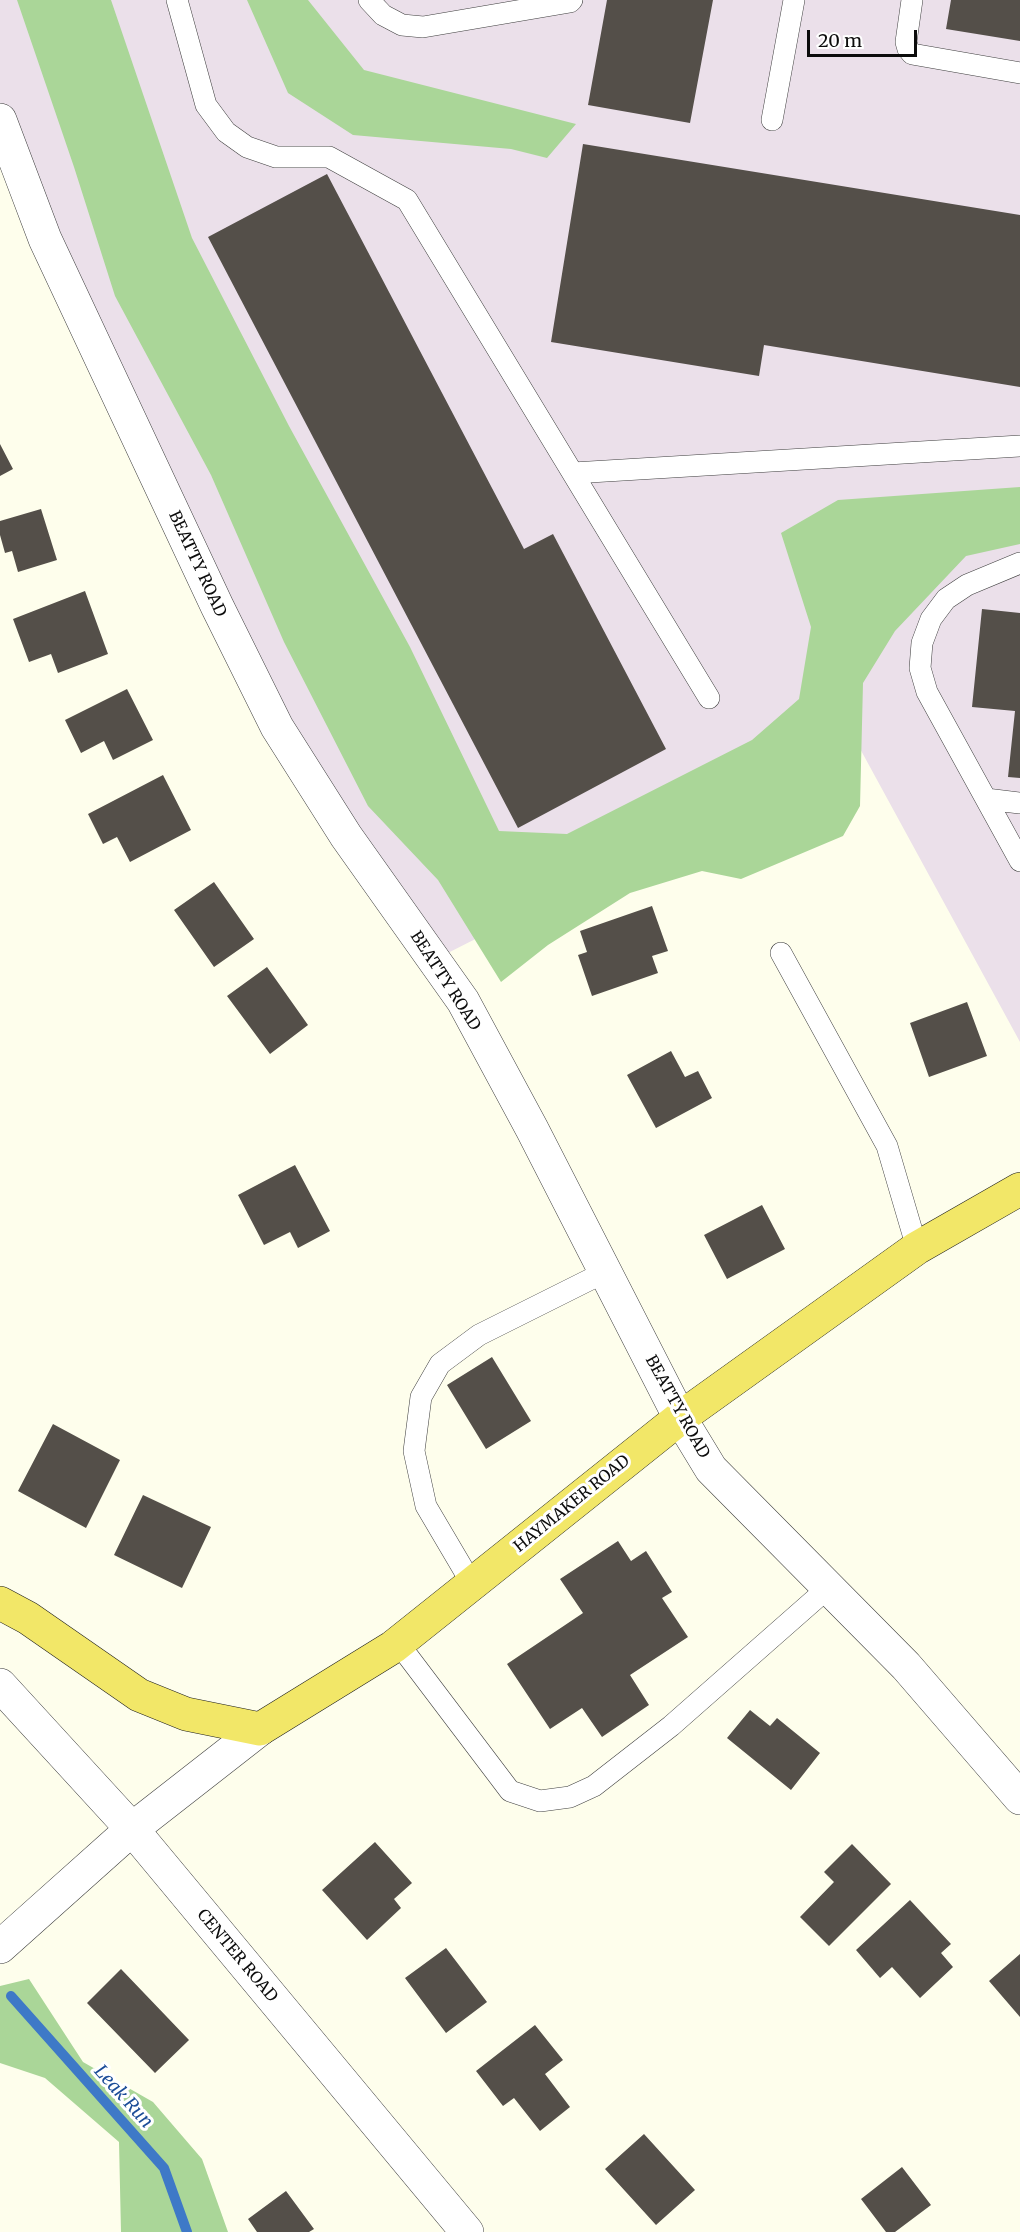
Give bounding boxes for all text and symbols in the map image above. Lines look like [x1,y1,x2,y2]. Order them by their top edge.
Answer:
scale bar [810,18,920,56]
text: 20 m [818,29,862,52]
street label: BEATTY ROAD [164,508,230,620]
street label: BEATTY ROAD [406,928,484,1034]
street label: BEATTY ROAD [641,1352,713,1462]
street label: HAYMAKER ROAD [510,1451,634,1557]
street label: CENTER ROAD [193,1906,281,2006]
water label: Leak Run [89,2061,157,2133]

